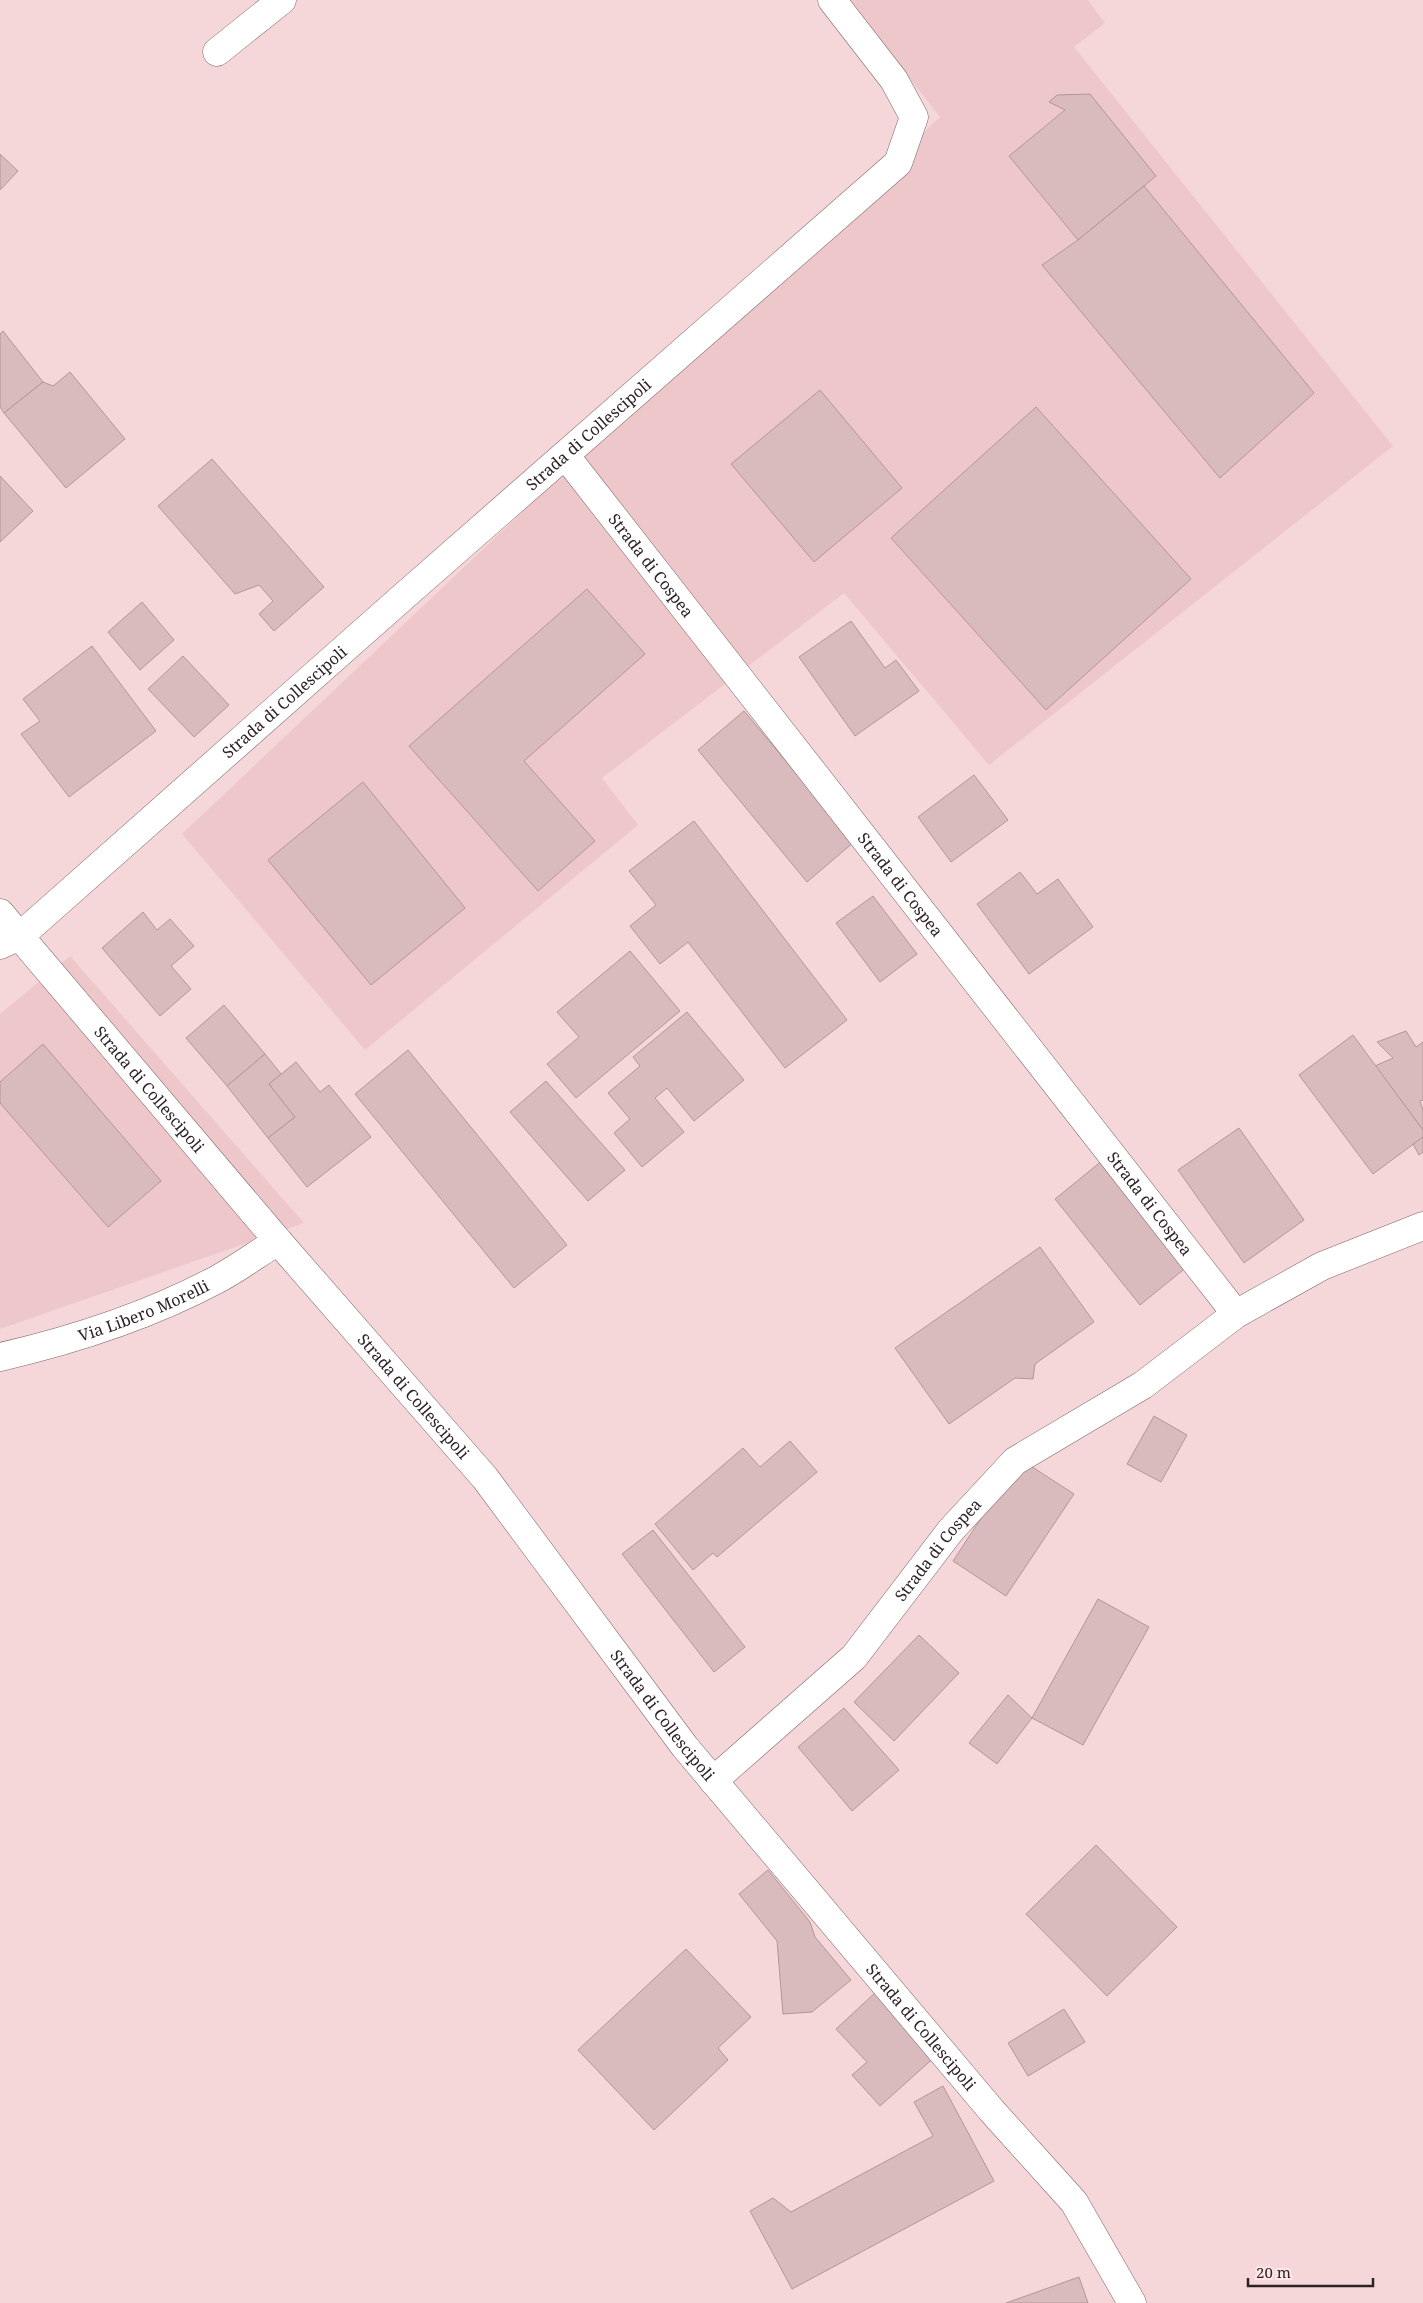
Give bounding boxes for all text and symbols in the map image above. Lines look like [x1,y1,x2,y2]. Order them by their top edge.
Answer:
street label: Strada di Collescipoli [521,373,656,495]
street label: Strada di Cospea [604,509,699,622]
street label: Strada di Collescipoli [217,641,351,763]
street label: Strada di Cospea [853,828,948,941]
street label: Strada di Collescipoli [89,1021,209,1157]
street label: Strada di Cospea [1102,1147,1197,1260]
street label: Via Libero Morelli [75,1275,213,1346]
street label: Strada di Collescipoli [353,1329,474,1464]
street label: Strada di Cospea [890,1493,986,1606]
street label: Strada di Collescipoli [605,1645,720,1785]
street label: Strada di Collescipoli [861,1959,981,2095]
scale bar [1248,2256,1373,2288]
text: 20 m [1256,2262,1291,2282]

